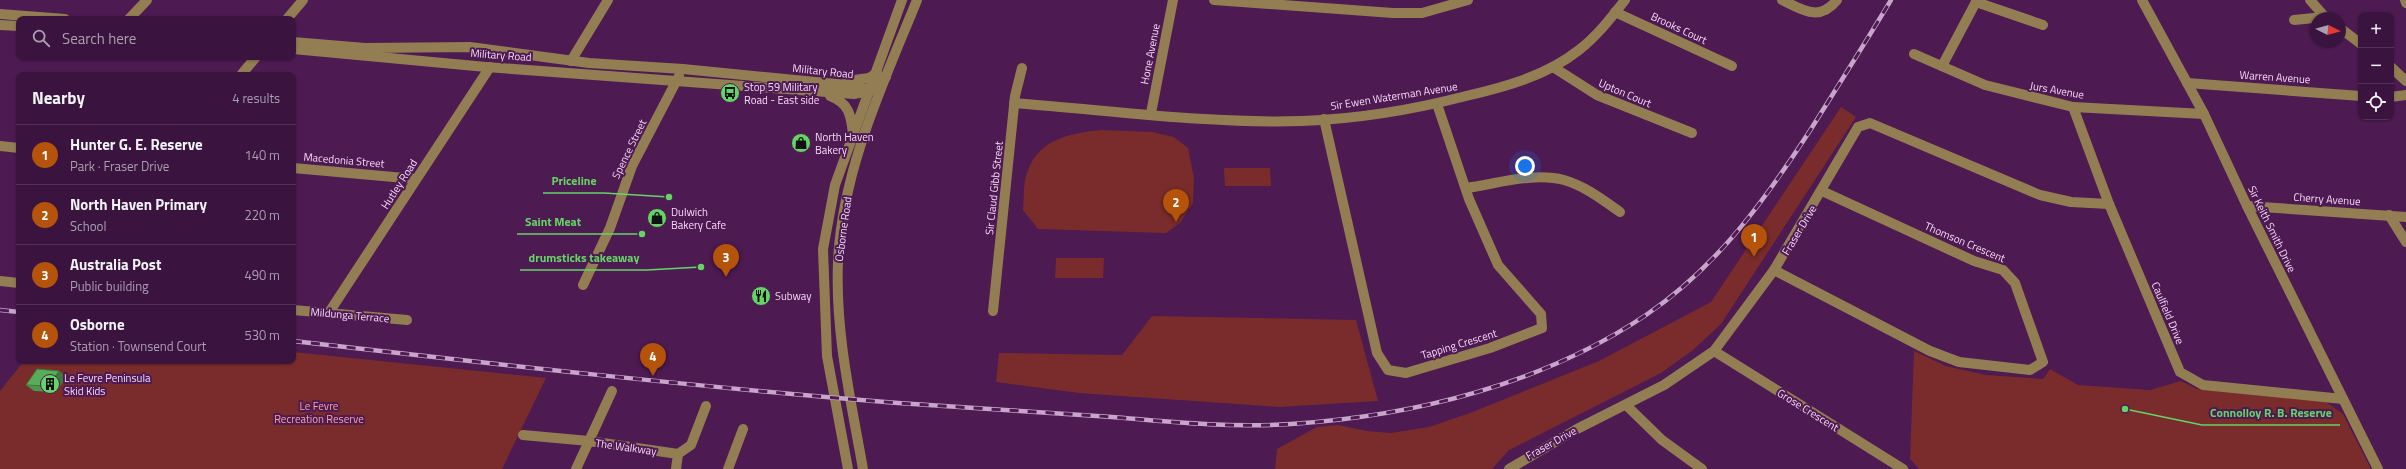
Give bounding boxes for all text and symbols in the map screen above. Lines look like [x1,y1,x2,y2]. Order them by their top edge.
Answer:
street label: Brooks Court [1648,8,1710,48]
north arrow [2310,12,2346,48]
map controls [2358,12,2394,120]
button: + [2358,12,2394,48]
search box [16,16,296,60]
street label: Hone Avenue [1136,22,1164,86]
icon: search [30,27,52,49]
text: Search here [62,27,136,50]
street label: Military Road [470,45,532,65]
button: − [2358,48,2394,84]
street label: Military Road [792,60,855,82]
street label: Warren Avenue [2239,67,2311,87]
street label: Upton Court [1596,75,1654,111]
street label: Jurs Avenue [2029,77,2086,103]
street label: Sir Ewen Waterman Avenue [1329,78,1459,114]
place label: Stop 59 Military Road - East side [744,79,820,108]
bus stop icon: Stop 59 Military Road - East side [719,82,741,104]
button: locate [2358,84,2394,120]
text: Nearby [32,85,85,111]
text: 4 results [232,88,280,108]
street label: Spence Street [608,116,650,181]
place label: North Haven Bakery [815,129,874,158]
shop icon: North Haven Bakery [790,132,812,154]
text: Hunter G. E. Reserve [70,133,203,156]
street label: Sir Claud Gibb Street [981,140,1007,236]
text: 1 [41,145,49,165]
text: 140 m [244,145,280,165]
street label: Macedonia Street [303,148,385,172]
text: Park · Fraser Drive [70,156,169,176]
street label: Hutley Road [377,156,421,212]
your location [1515,156,1535,176]
callout: Priceline [543,169,604,193]
text: Priceline [551,171,597,190]
street label: Sir Keith Smith Drive [2244,183,2300,275]
pin: 2 [1163,189,1189,222]
street label: Cherry Avenue [2293,189,2362,209]
text: North Haven Primary [70,193,207,216]
street label: Osborne Road [831,195,856,263]
street label: Fraser Drive [1778,202,1820,258]
place label: Dulwich Bakery Cafe [671,204,727,233]
text: 2 [41,205,49,225]
text: 220 m [244,205,280,225]
shop icon: Dulwich Bakery Cafe [646,207,668,229]
callout: Saint Meat [517,210,589,234]
text: Saint Meat [525,212,582,231]
text: School [70,216,106,236]
street label: Thomson Crescent [1922,218,2008,266]
pin: 1 [1741,224,1767,257]
pin: 3 [713,244,739,277]
callout: drumsticks takeaway [520,246,647,270]
text: drumsticks takeaway [529,248,639,267]
text: Australia Post [70,253,161,276]
text: 3 [41,265,49,285]
text: 490 m [244,265,280,285]
text: Public building [70,276,149,296]
street label: Caulfield Drive [2148,279,2188,347]
restaurant icon: Subway [750,285,772,307]
place label: Subway [775,288,812,304]
street label: Mildunga Terrace [310,304,391,326]
text: Osborne [70,313,125,336]
text: 4 [41,325,49,345]
text: 530 m [244,325,280,345]
street label: Tapping Crescent [1419,325,1499,363]
text: Station · Townsend Court [70,336,206,356]
pin: 4 [640,343,666,376]
place label: Le Fevre Peninsula Skid Kids [64,370,151,399]
building icon: Le Fevre Peninsula Skid Kids [39,373,61,395]
street label: Grose Crescent [1774,385,1842,435]
park label: Le Fevre Recreation Reserve [274,398,364,427]
callout: Connolloy R. B. Reserve [2202,401,2340,425]
text: Connolloy R. B. Reserve [2210,403,2332,422]
street label: Fraser Drive [1523,422,1580,464]
street label: The Walkway [594,435,658,459]

